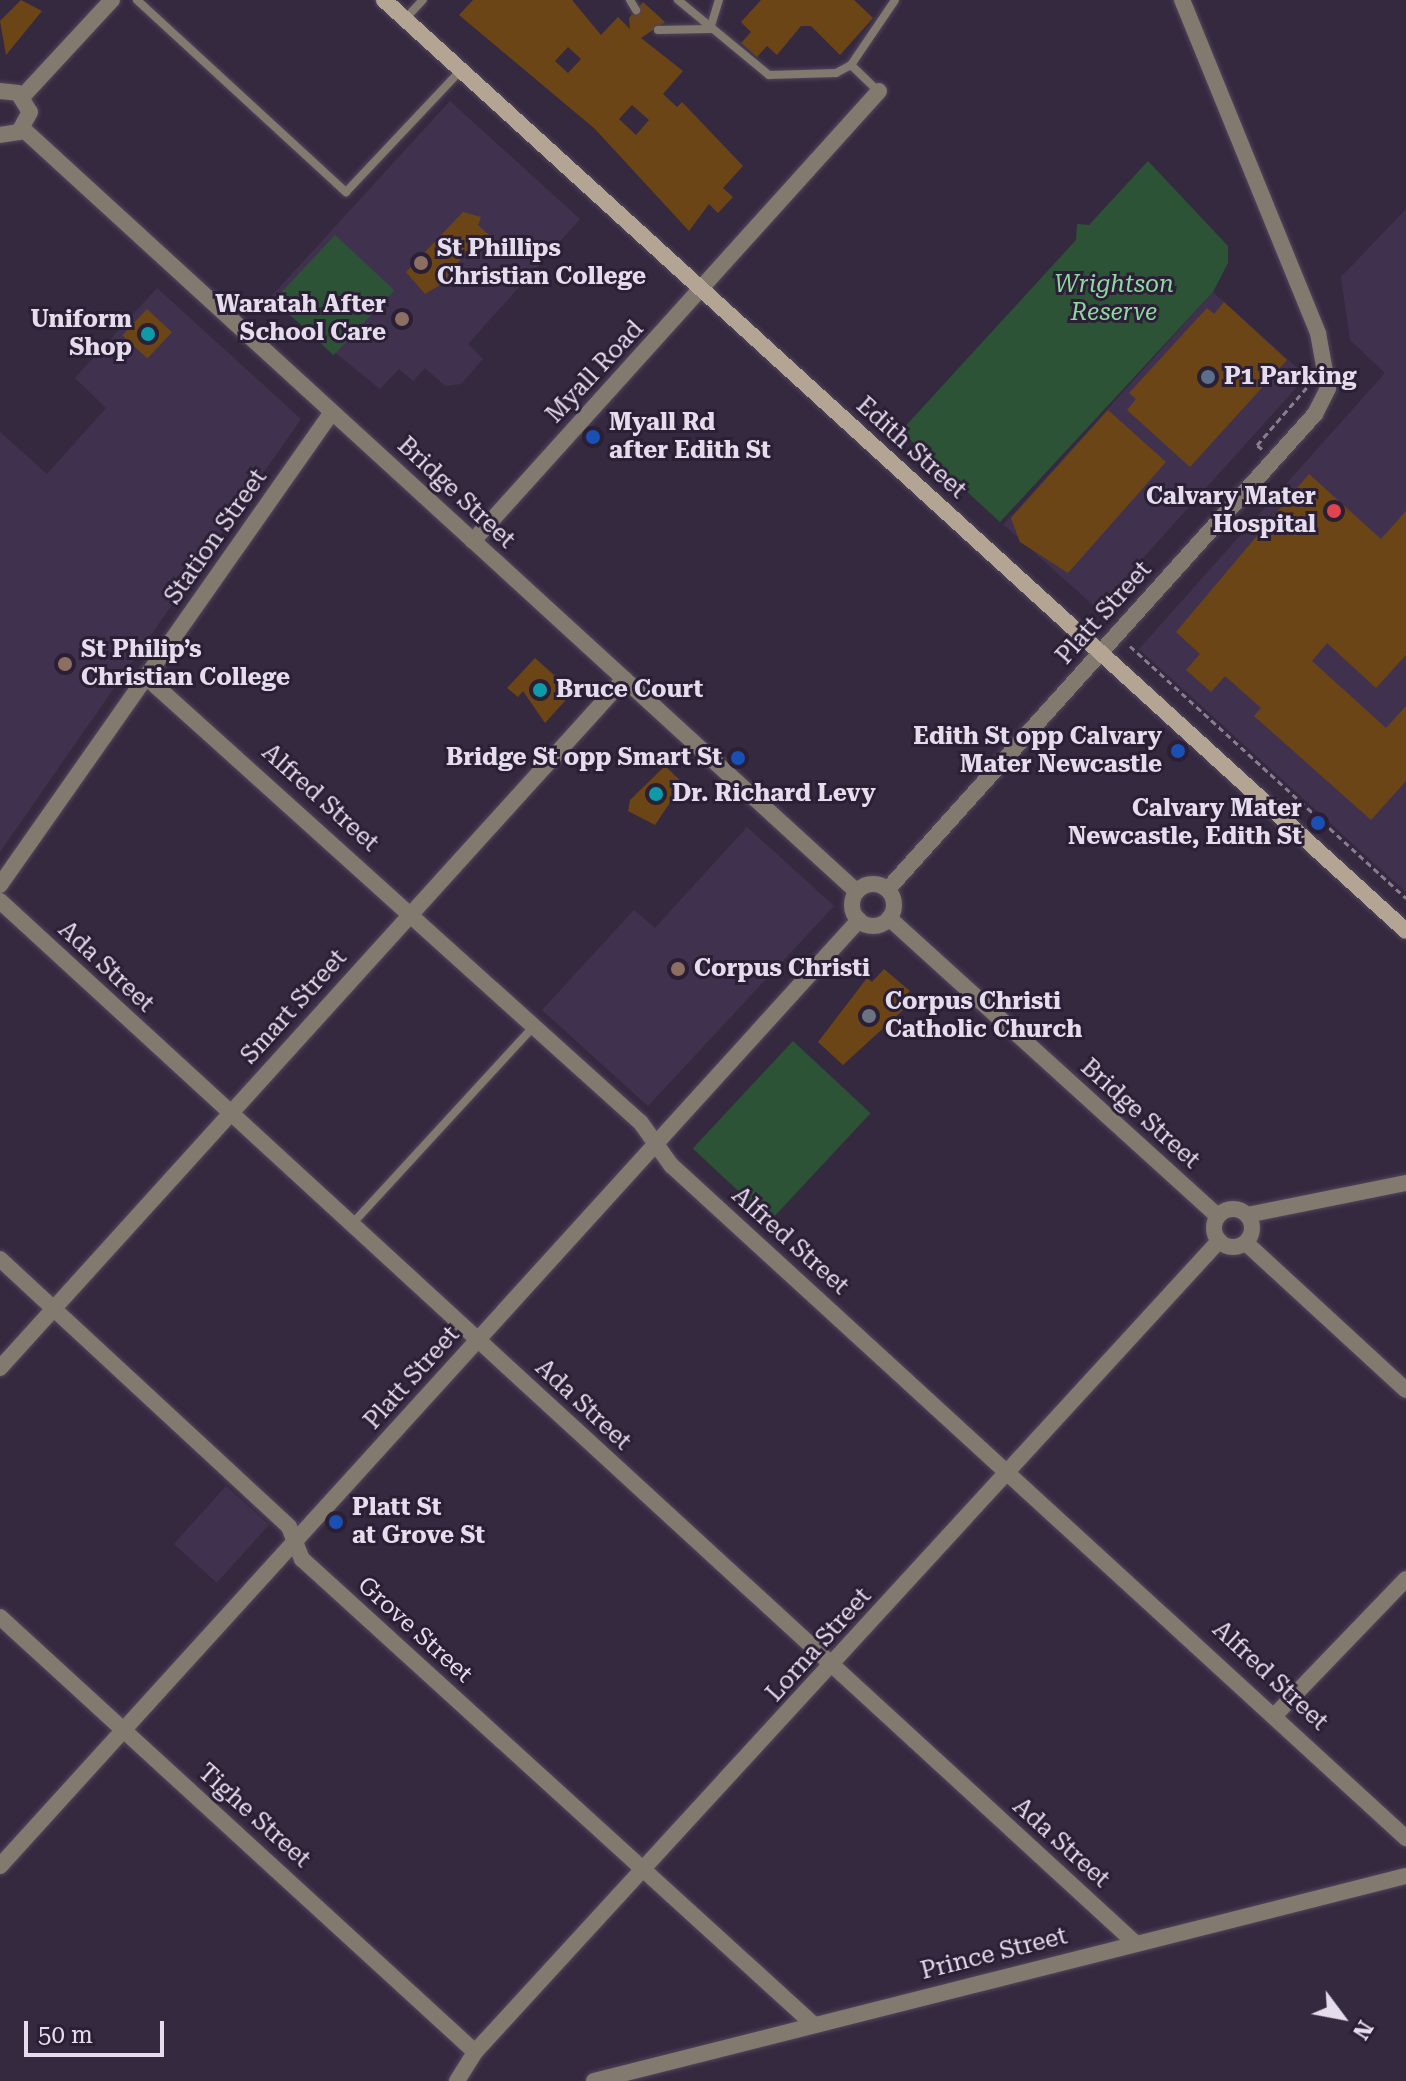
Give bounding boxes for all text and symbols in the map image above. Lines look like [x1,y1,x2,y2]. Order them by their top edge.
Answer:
place label: St Phillips Christian College [437,235,646,291]
marker: St Phillips Christian College [412,254,430,272]
park label: Wrightson Reserve [1054,271,1174,327]
place label: Waratah After School Care [215,291,386,347]
place label: Uniform Shop [30,306,132,362]
marker: Waratah After School Care [393,310,411,328]
street label: Myall Road [540,315,650,429]
marker: Uniform Shop [139,325,157,343]
place label: P1 Parking [1224,363,1357,391]
marker: P1 Parking [1199,368,1217,386]
street label: Edith Street [850,391,972,505]
place label: Myall Rd after Edith St [609,409,771,465]
marker: Myall Rd after Edith St [584,428,602,446]
street label: Bridge Street [391,431,521,555]
street label: Station Street [159,464,273,610]
place label: Calvary Mater Hospital [1146,483,1316,539]
marker: Calvary Mater Hospital [1323,500,1345,522]
street label: Platt Street [1050,556,1158,670]
place label: St Philip’s Christian College [81,636,290,692]
marker: St Philip’s Christian College [56,655,74,673]
place label: Bruce Court [556,676,703,704]
marker: Bruce Court [531,681,549,699]
place label: Edith St opp Calvary Mater Newcastle [913,723,1162,779]
street label: Alfred Street [256,738,384,858]
marker: Edith St opp Calvary Mater Newcastle [1169,742,1187,760]
place label: Bridge St opp Smart St [446,744,722,772]
marker: Bridge St opp Smart St [729,749,747,767]
place label: Dr. Richard Levy [672,780,876,808]
marker: Dr. Richard Levy [647,785,665,803]
place label: Calvary Mater Newcastle, Edith St [1068,795,1302,851]
marker: Calvary Mater Newcastle, Edith St [1309,814,1327,832]
street label: Ada Street [52,916,160,1018]
street label: Smart Street [235,944,353,1070]
place label: Corpus Christi [694,955,870,983]
marker: Corpus Christi [669,960,687,978]
place label: Corpus Christi Catholic Church [885,988,1082,1044]
marker: Corpus Christi Catholic Church [860,1007,878,1025]
street label: Bridge Street [1075,1053,1205,1175]
street label: Alfred Street [726,1181,854,1301]
street label: Platt Street [358,1321,466,1435]
street label: Ada Street [529,1354,637,1456]
place label: Platt St at Grove St [352,1494,485,1550]
marker: Platt St at Grove St [327,1513,345,1531]
street label: Grove Street [352,1571,478,1689]
street label: Lorna Street [760,1582,878,1708]
street label: Alfred Street [1206,1615,1334,1737]
street label: Tighe Street [192,1758,316,1874]
street label: Ada Street [1007,1792,1115,1894]
street label: Prince Street [918,1922,1070,1986]
north arrow [1302,1977,1382,2057]
scale bar [28,2005,168,2055]
text: N [1348,2016,1378,2044]
text: 50 m [38,2021,93,2049]

